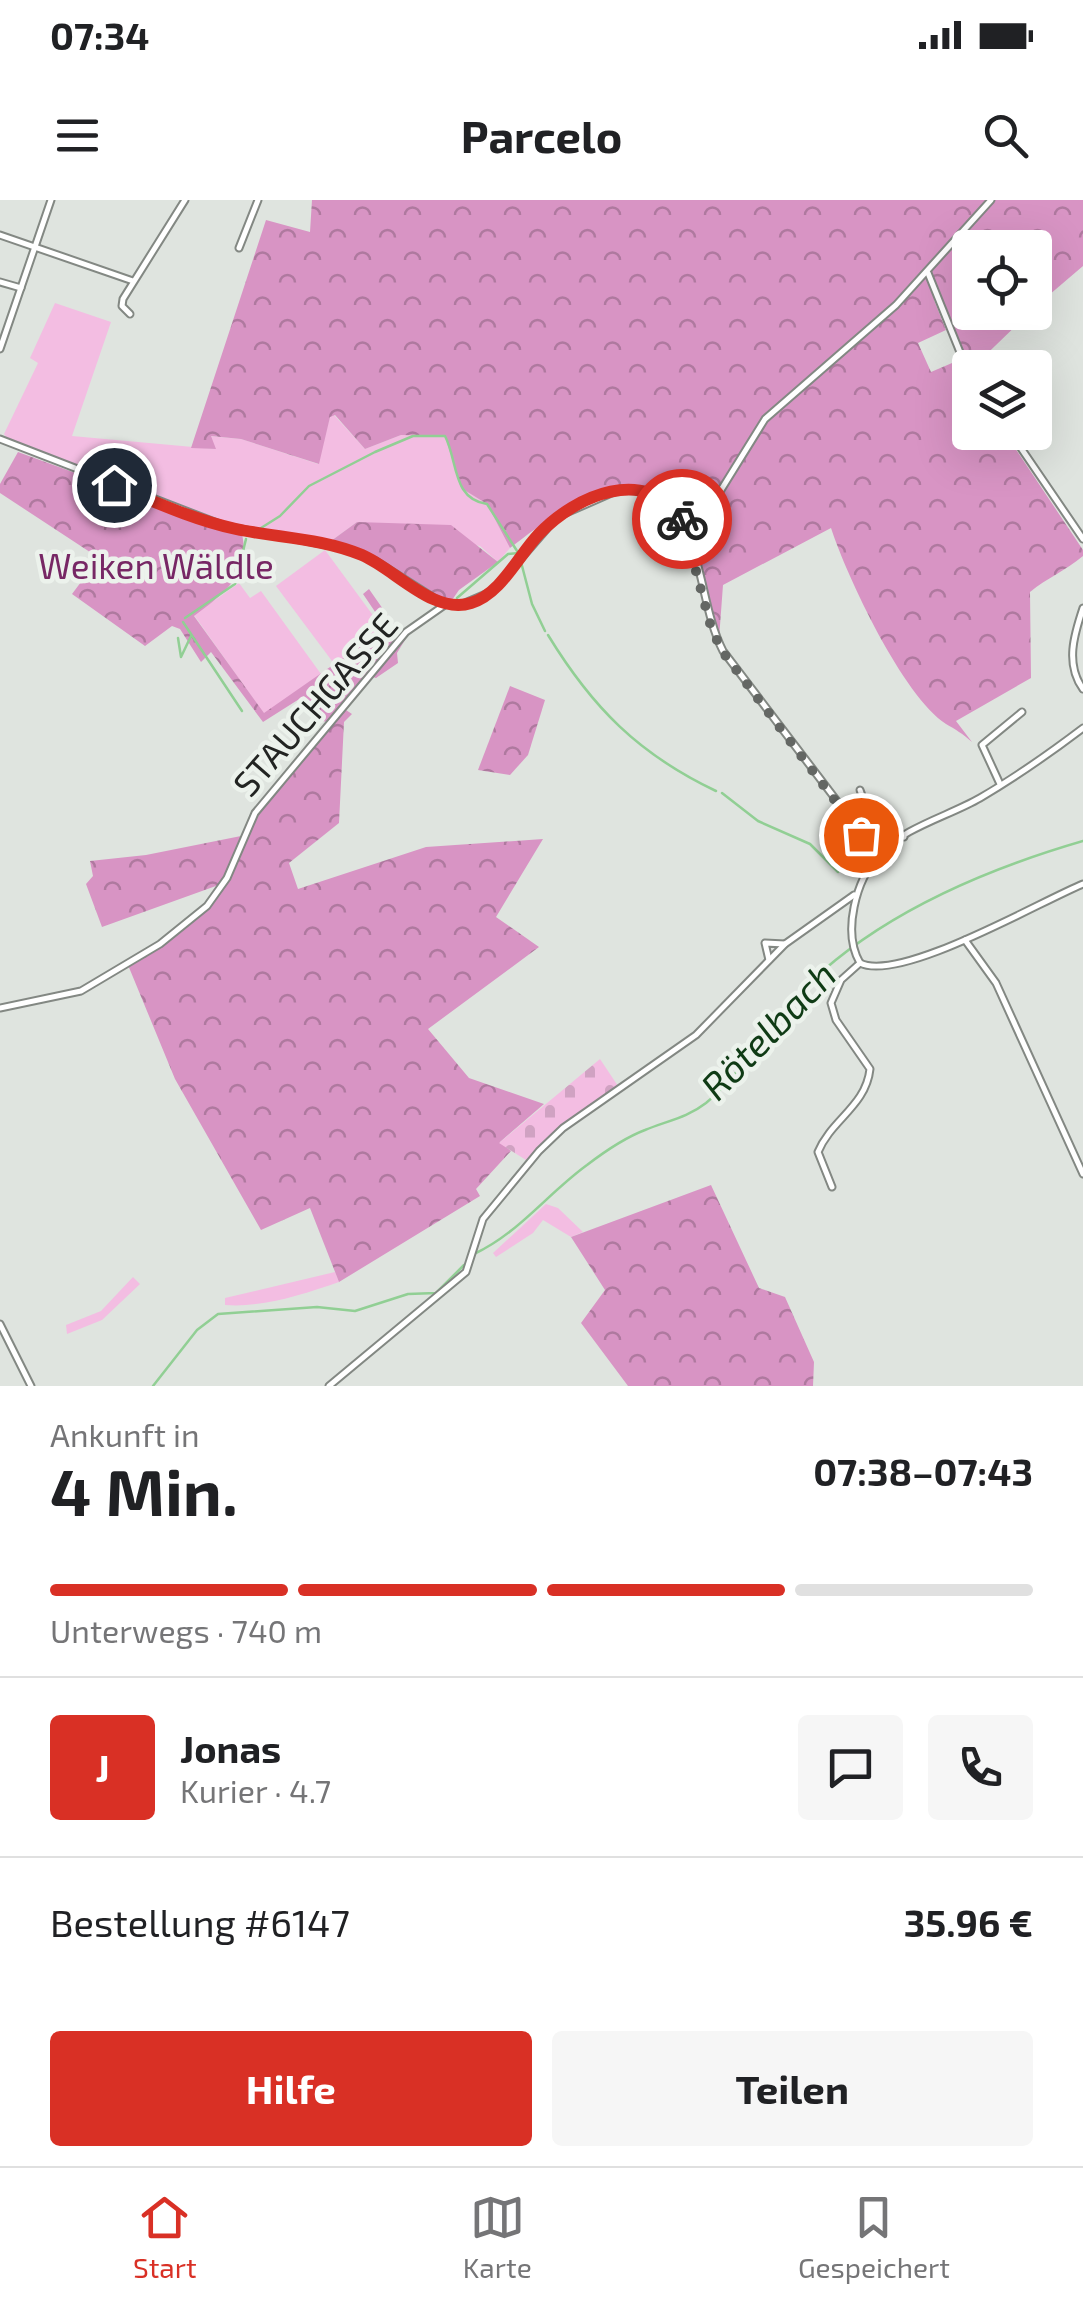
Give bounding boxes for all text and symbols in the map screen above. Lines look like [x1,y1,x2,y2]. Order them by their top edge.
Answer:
text: 07:34 [50,12,150,58]
icon: menu [50,108,105,163]
text: Parcelo [461,108,622,162]
icon: search [978,108,1033,163]
map controls [952,230,1052,450]
button: locate [952,230,1052,330]
button: layers [952,350,1052,450]
pin [72,443,157,528]
icon: home [87,458,142,513]
courier [632,469,732,569]
icon: bike [655,492,710,547]
park label: Weiken Wäldle [38,544,274,586]
street label: STAUCHGASSE [224,604,405,804]
pin [819,793,904,878]
icon: bag [834,808,889,863]
water label: Rötelbach [690,951,845,1108]
text: Ankunft in [50,1415,200,1453]
text: 07:38–07:43 [813,1448,1033,1494]
text: 4 Min. [50,1451,238,1529]
text: Unterwegs · 740 m [50,1611,322,1649]
button: chat [798,1715,903,1820]
button: phone [928,1715,1033,1820]
text: Jonas [180,1725,281,1771]
text: J [95,1744,110,1790]
text: Kurier · 4.7 [180,1771,331,1809]
text: Bestellung #6147 [50,1899,350,1945]
text: 35.96 € [904,1899,1033,1945]
button: Hilfe [50,2031,532,2146]
button: Teilen [552,2031,1033,2146]
tab: Start [133,2190,197,2284]
tab: Karte [463,2190,532,2284]
tab: Gespeichert [798,2190,950,2284]

